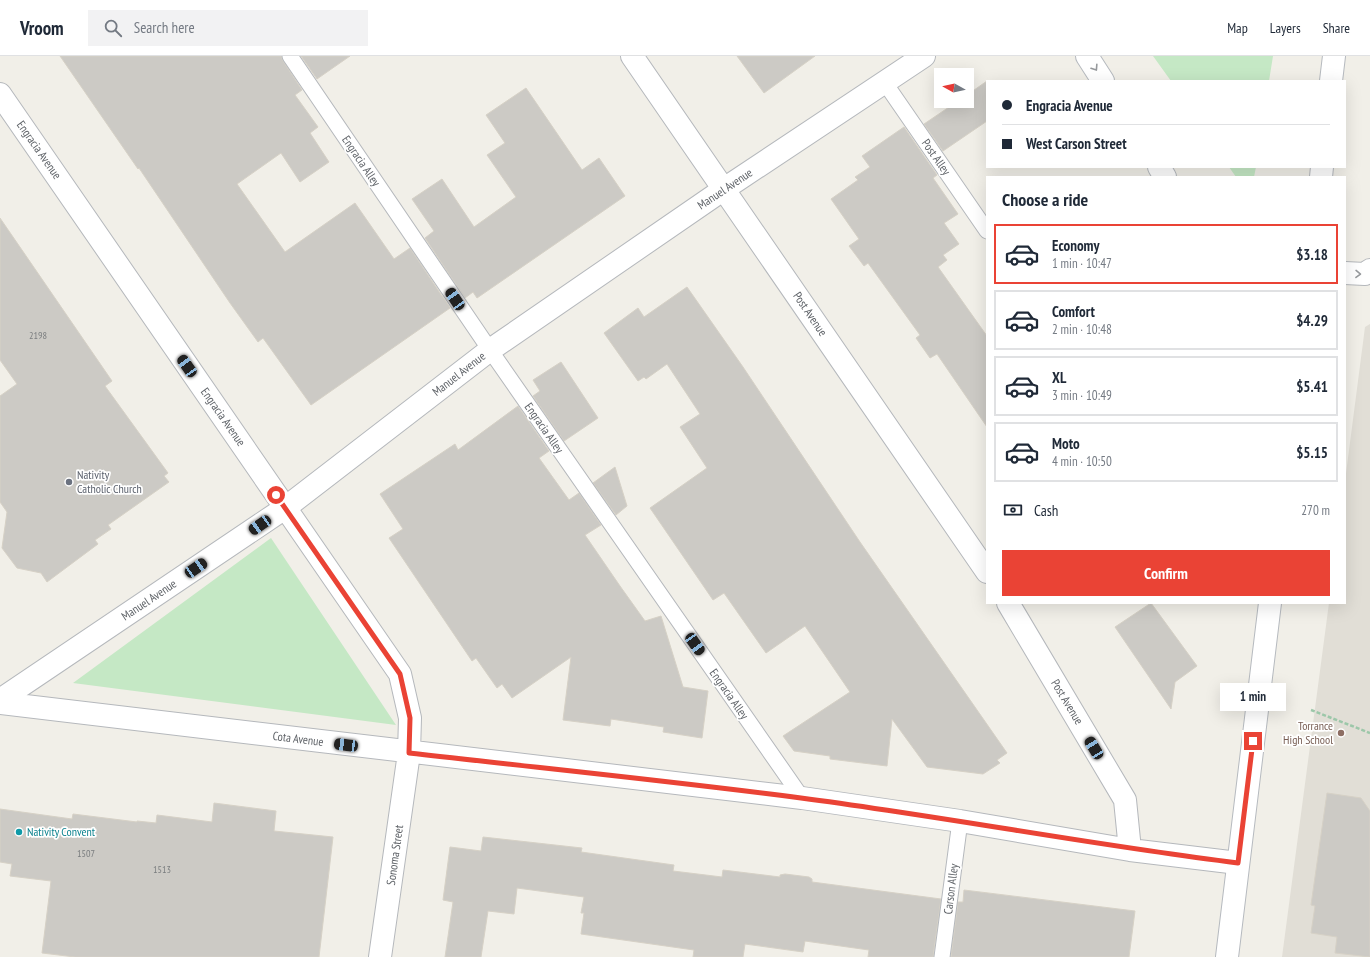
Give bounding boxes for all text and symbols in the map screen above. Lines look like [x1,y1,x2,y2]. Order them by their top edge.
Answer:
search box [88,10,368,46]
text: Vroom [20,16,64,40]
icon: search [102,17,124,39]
text: Search here [134,18,195,37]
text: Map [1227,19,1248,37]
text: Layers [1270,19,1301,37]
text: Share [1323,19,1350,37]
one-way arrow [1091,64,1098,71]
north arrow [934,68,974,108]
map controls [934,68,974,108]
text: Engracia Avenue [1026,96,1113,115]
street label: Engracia Avenue [14,118,65,182]
street label: Engracia Alley [339,132,384,189]
text: West Carson Street [1026,134,1127,153]
street label: Post Alley [919,136,954,178]
street label: Manuel Avenue [694,165,755,212]
text: Choose a ride [1002,188,1088,211]
icon: car [1004,236,1040,272]
text: Economy [1052,236,1100,255]
text: $3.18 [1296,245,1328,264]
text: 1 min · 10:47 [1052,255,1112,272]
one-way arrow [1355,269,1361,278]
car [443,286,467,312]
street label: Post Avenue [790,289,831,339]
icon: car [1004,302,1040,338]
text: Comfort [1052,302,1095,321]
text: $4.29 [1296,311,1328,330]
text: 2 min · 10:48 [1052,321,1112,338]
house number: 2198 [29,329,47,342]
street label: Manuel Avenue [429,348,488,399]
car [175,353,199,379]
icon: car [1004,368,1040,404]
text: XL [1052,368,1066,387]
text: $5.41 [1296,377,1328,396]
street label: Engracia Avenue [198,385,249,449]
text: 3 min · 10:49 [1052,387,1112,404]
street label: Engracia Alley [522,400,567,456]
icon: car [1004,434,1040,470]
text: Moto [1052,434,1080,453]
text: $5.15 [1296,443,1328,462]
text: 4 min · 10:50 [1052,453,1112,470]
place label: Nativity Catholic Church [77,467,142,496]
marker: Nativity Catholic Church [64,477,74,487]
route start [267,486,285,504]
icon: cash [1002,499,1024,521]
text: Cash [1034,501,1058,520]
text: 270 m [1301,502,1330,519]
car [247,513,273,537]
button: Confirm [1002,550,1330,596]
car [183,556,209,580]
street label: Manuel Avenue [118,576,179,623]
car [683,631,707,657]
street label: Engracia Alley [707,666,752,722]
street label: Post Avenue [1048,676,1087,727]
callout: 1 min [1220,683,1286,711]
text: 1 min [1240,688,1266,705]
place label: Torrance High School [1283,718,1333,747]
street label: Cota Avenue [272,728,324,749]
marker: Torrance High School [1336,728,1346,738]
route end [1244,732,1262,750]
car [1083,735,1105,761]
car [333,738,359,752]
street label: Sonoma Street [383,823,406,886]
place label: Nativity Convent [27,824,96,839]
marker: Nativity Convent [14,827,24,837]
house number: 1507 [77,847,95,860]
street label: Carson Alley [940,862,961,915]
house number: 1513 [153,863,171,876]

